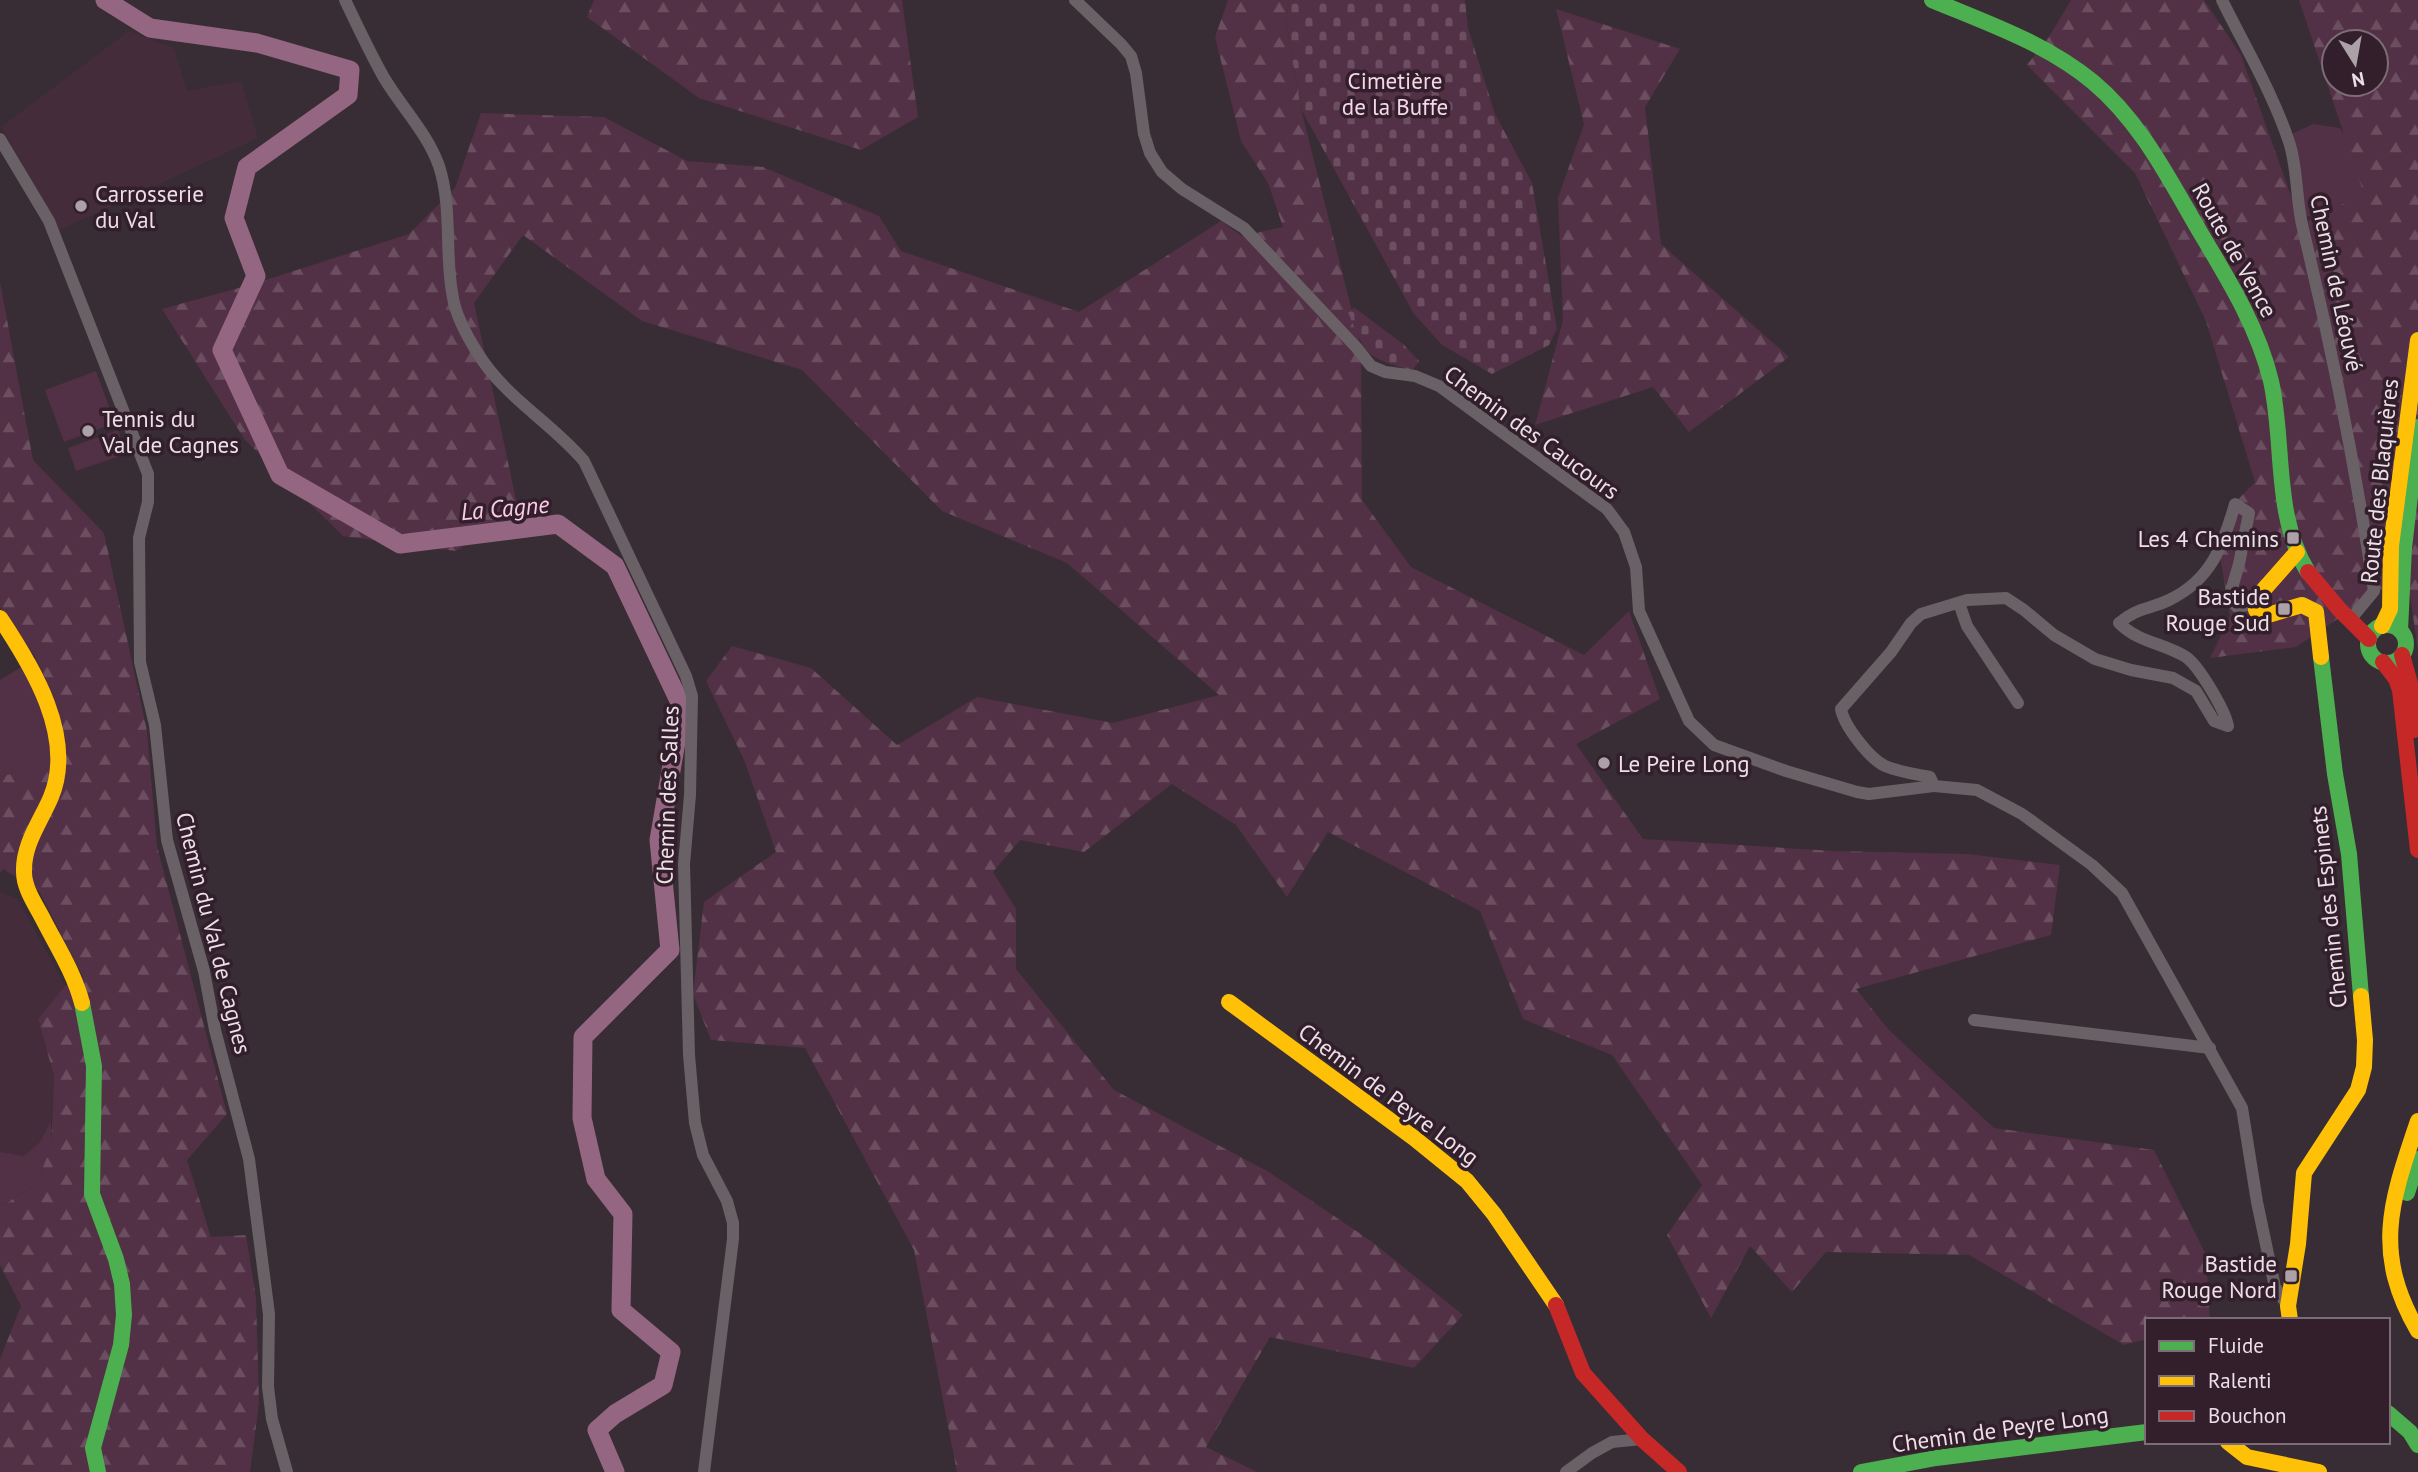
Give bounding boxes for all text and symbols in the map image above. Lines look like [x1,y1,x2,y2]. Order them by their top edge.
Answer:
north arrow [2320,28,2390,98]
park label: Cimetière de la Buffe [1342,66,1448,121]
text: N [2350,67,2367,93]
street label: Route de Vence [2186,177,2284,323]
place label: Carrosserie du Val [95,179,204,234]
street label: Chemin de Léouvé [2304,192,2370,374]
marker: Carrosserie du Val [73,198,89,214]
street label: Chemin des Caucours [1439,359,1625,505]
street label: Route des Blaquières [2354,377,2404,585]
place label: Tennis du Val de Cagnes [101,404,239,459]
marker: Tennis du Val de Cagnes [80,423,96,439]
water label: La Cagne [459,489,551,527]
place label: Les 4 Chemins [2138,524,2279,553]
marker: Les 4 Chemins [2285,530,2301,546]
place label: Bastide Rouge Sud [2166,582,2270,637]
marker: Bastide Rouge Sud [2276,601,2292,617]
street label: Chemin des Salles [649,705,685,885]
place label: Le Peire Long [1618,749,1750,778]
marker: Le Peire Long [1596,755,1612,771]
street label: Chemin des Espinets [2303,804,2353,1010]
street label: Chemin du Val de Cagnes [170,809,258,1057]
street label: Chemin de Peyre Long [1293,1017,1485,1171]
place label: Bastide Rouge Nord [2162,1249,2277,1304]
marker: Bastide Rouge Nord [2283,1268,2299,1284]
legend [2145,1318,2390,1444]
text: Fluide [2208,1332,2264,1359]
text: Ralenti [2208,1367,2272,1394]
street label: Chemin de Peyre Long [1890,1399,2110,1459]
text: Bouchon [2208,1402,2287,1429]

